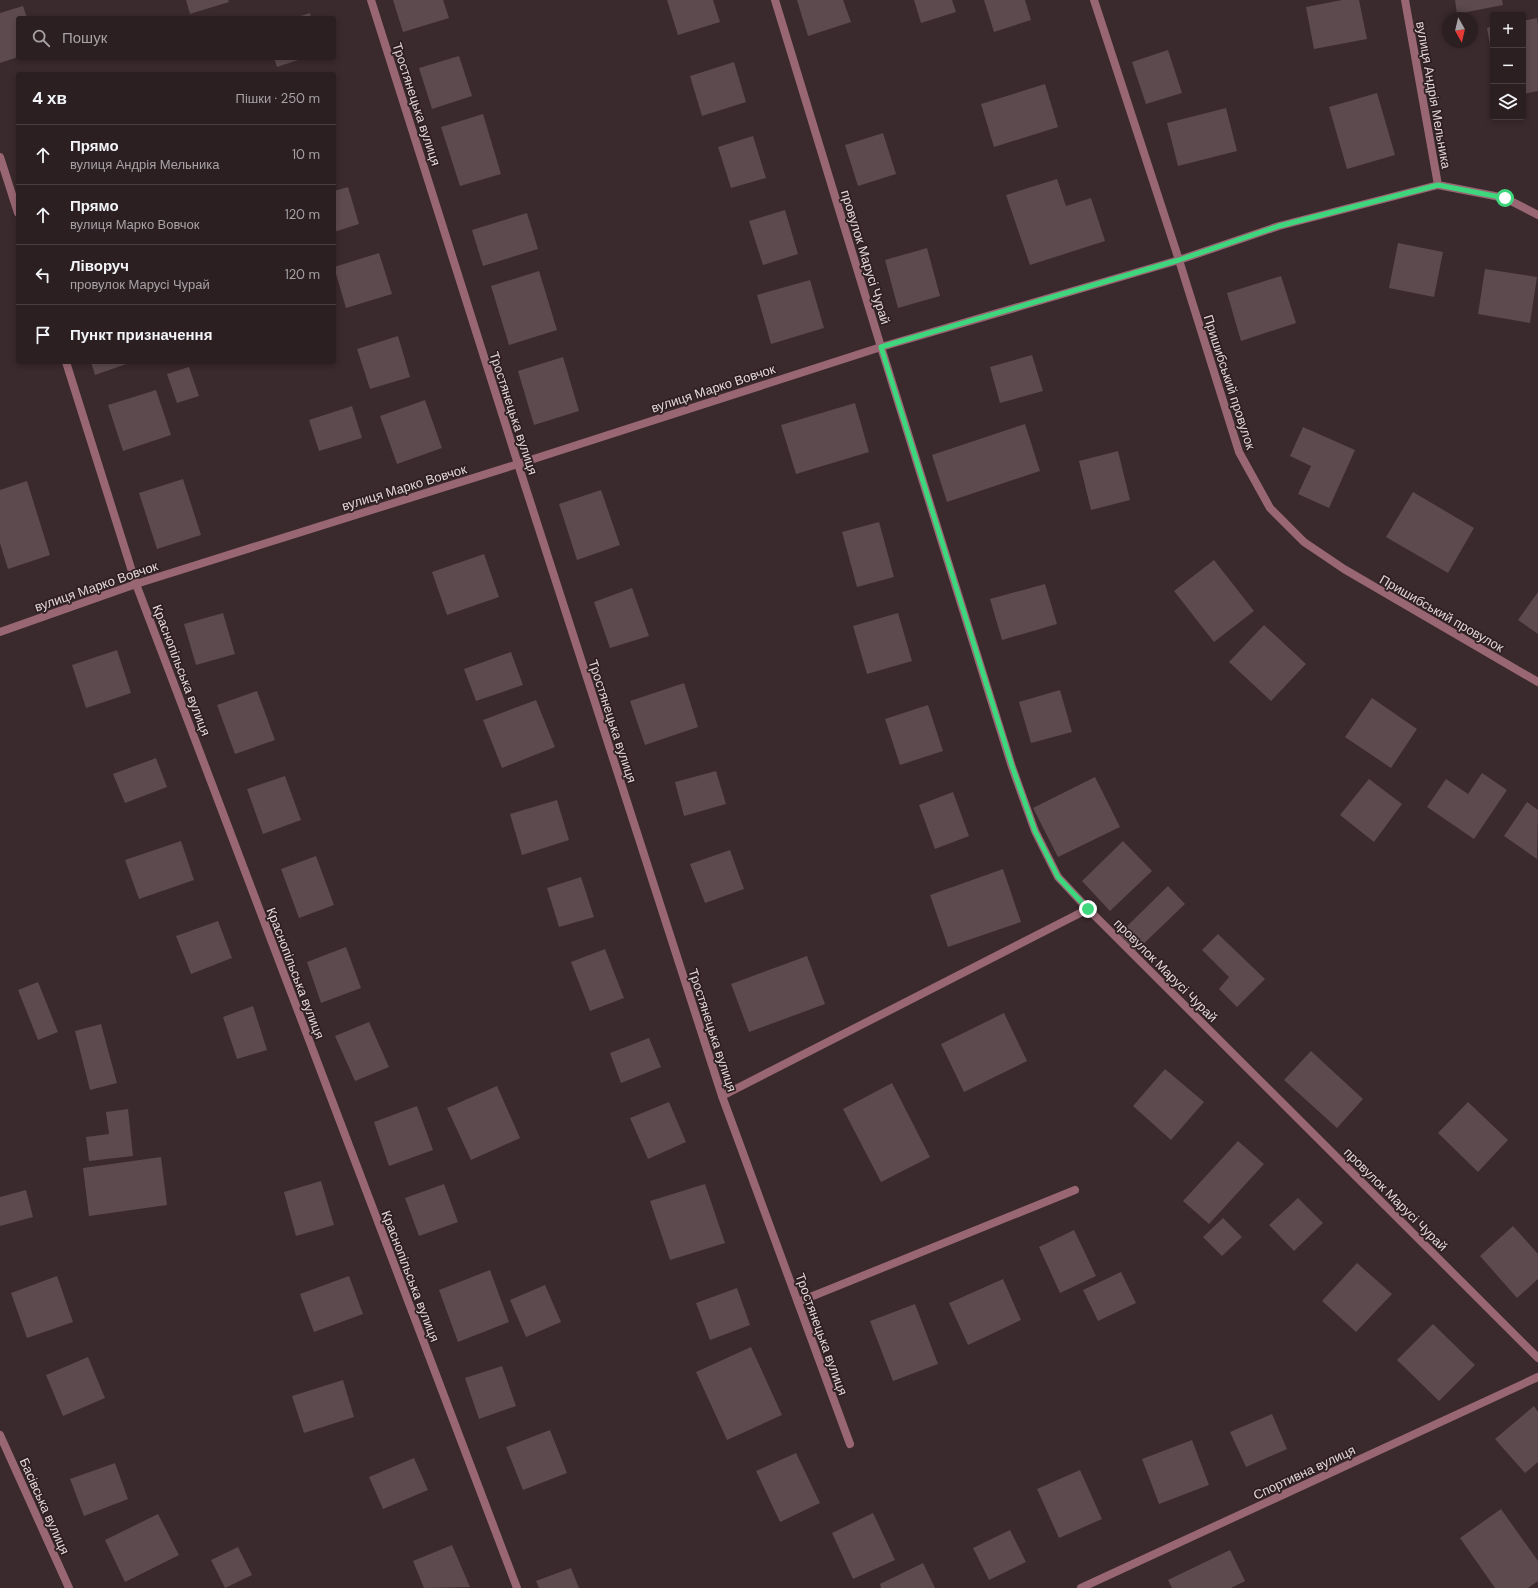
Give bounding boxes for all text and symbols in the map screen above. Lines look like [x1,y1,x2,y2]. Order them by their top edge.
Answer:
north arrow [1442,12,1478,48]
map controls [1490,12,1526,120]
button: + [1490,12,1526,48]
search box [16,16,336,60]
street label: вулиця Андрія Мельника [1412,20,1455,171]
icon: search [30,27,52,49]
text: Пошук [62,28,107,48]
street label: Тростянецька вулиця [389,40,444,168]
button: − [1490,48,1526,84]
button: layers [1490,84,1526,120]
text: 4 хв [32,87,67,109]
text: Пішки · 250 m [236,90,320,107]
text: Прямо [70,136,119,156]
icon: ahead [32,144,54,166]
text: 10 m [292,146,320,163]
text: вулиця Андрія Мельника [70,156,219,173]
street label: провулок Марусі Чурай [837,188,894,326]
route start [1496,189,1514,207]
text: Прямо [70,196,119,216]
icon: ahead [32,204,54,226]
text: 120 m [285,206,320,223]
text: вулиця Марко Вовчок [70,216,200,233]
text: Ліворуч [70,256,129,276]
icon: left [32,264,54,286]
text: 120 m [285,266,320,283]
text: провулок Марусі Чурай [70,276,210,293]
street label: Пришибський провулок [1200,313,1259,452]
icon: arrive [32,324,54,346]
text: Пункт призначення [70,325,212,345]
street label: Тростянецька вулиця [486,349,541,477]
street label: вулиця Марко Вовчок [649,360,778,417]
street label: вулиця Марко Вовчок [340,460,469,515]
street label: вулиця Марко Вовчок [32,557,160,616]
street label: Пришибський провулок [1377,571,1507,656]
street label: Краснопільська вулиця [149,602,214,738]
street label: Тростянецька вулиця [585,657,640,785]
route end [1079,900,1097,918]
street label: Краснопільська вулиця [263,905,328,1041]
street label: провулок Марусі Чурай [1110,915,1221,1026]
street label: Тростянецька вулиця [685,966,740,1094]
street label: провулок Марусі Чурай [1340,1144,1451,1255]
street label: Краснопільська вулиця [378,1208,443,1344]
street label: Тростянецька вулиця [792,1271,852,1398]
street label: Спортивна вулиця [1250,1441,1358,1504]
street label: Басівська вулиця [16,1455,73,1557]

